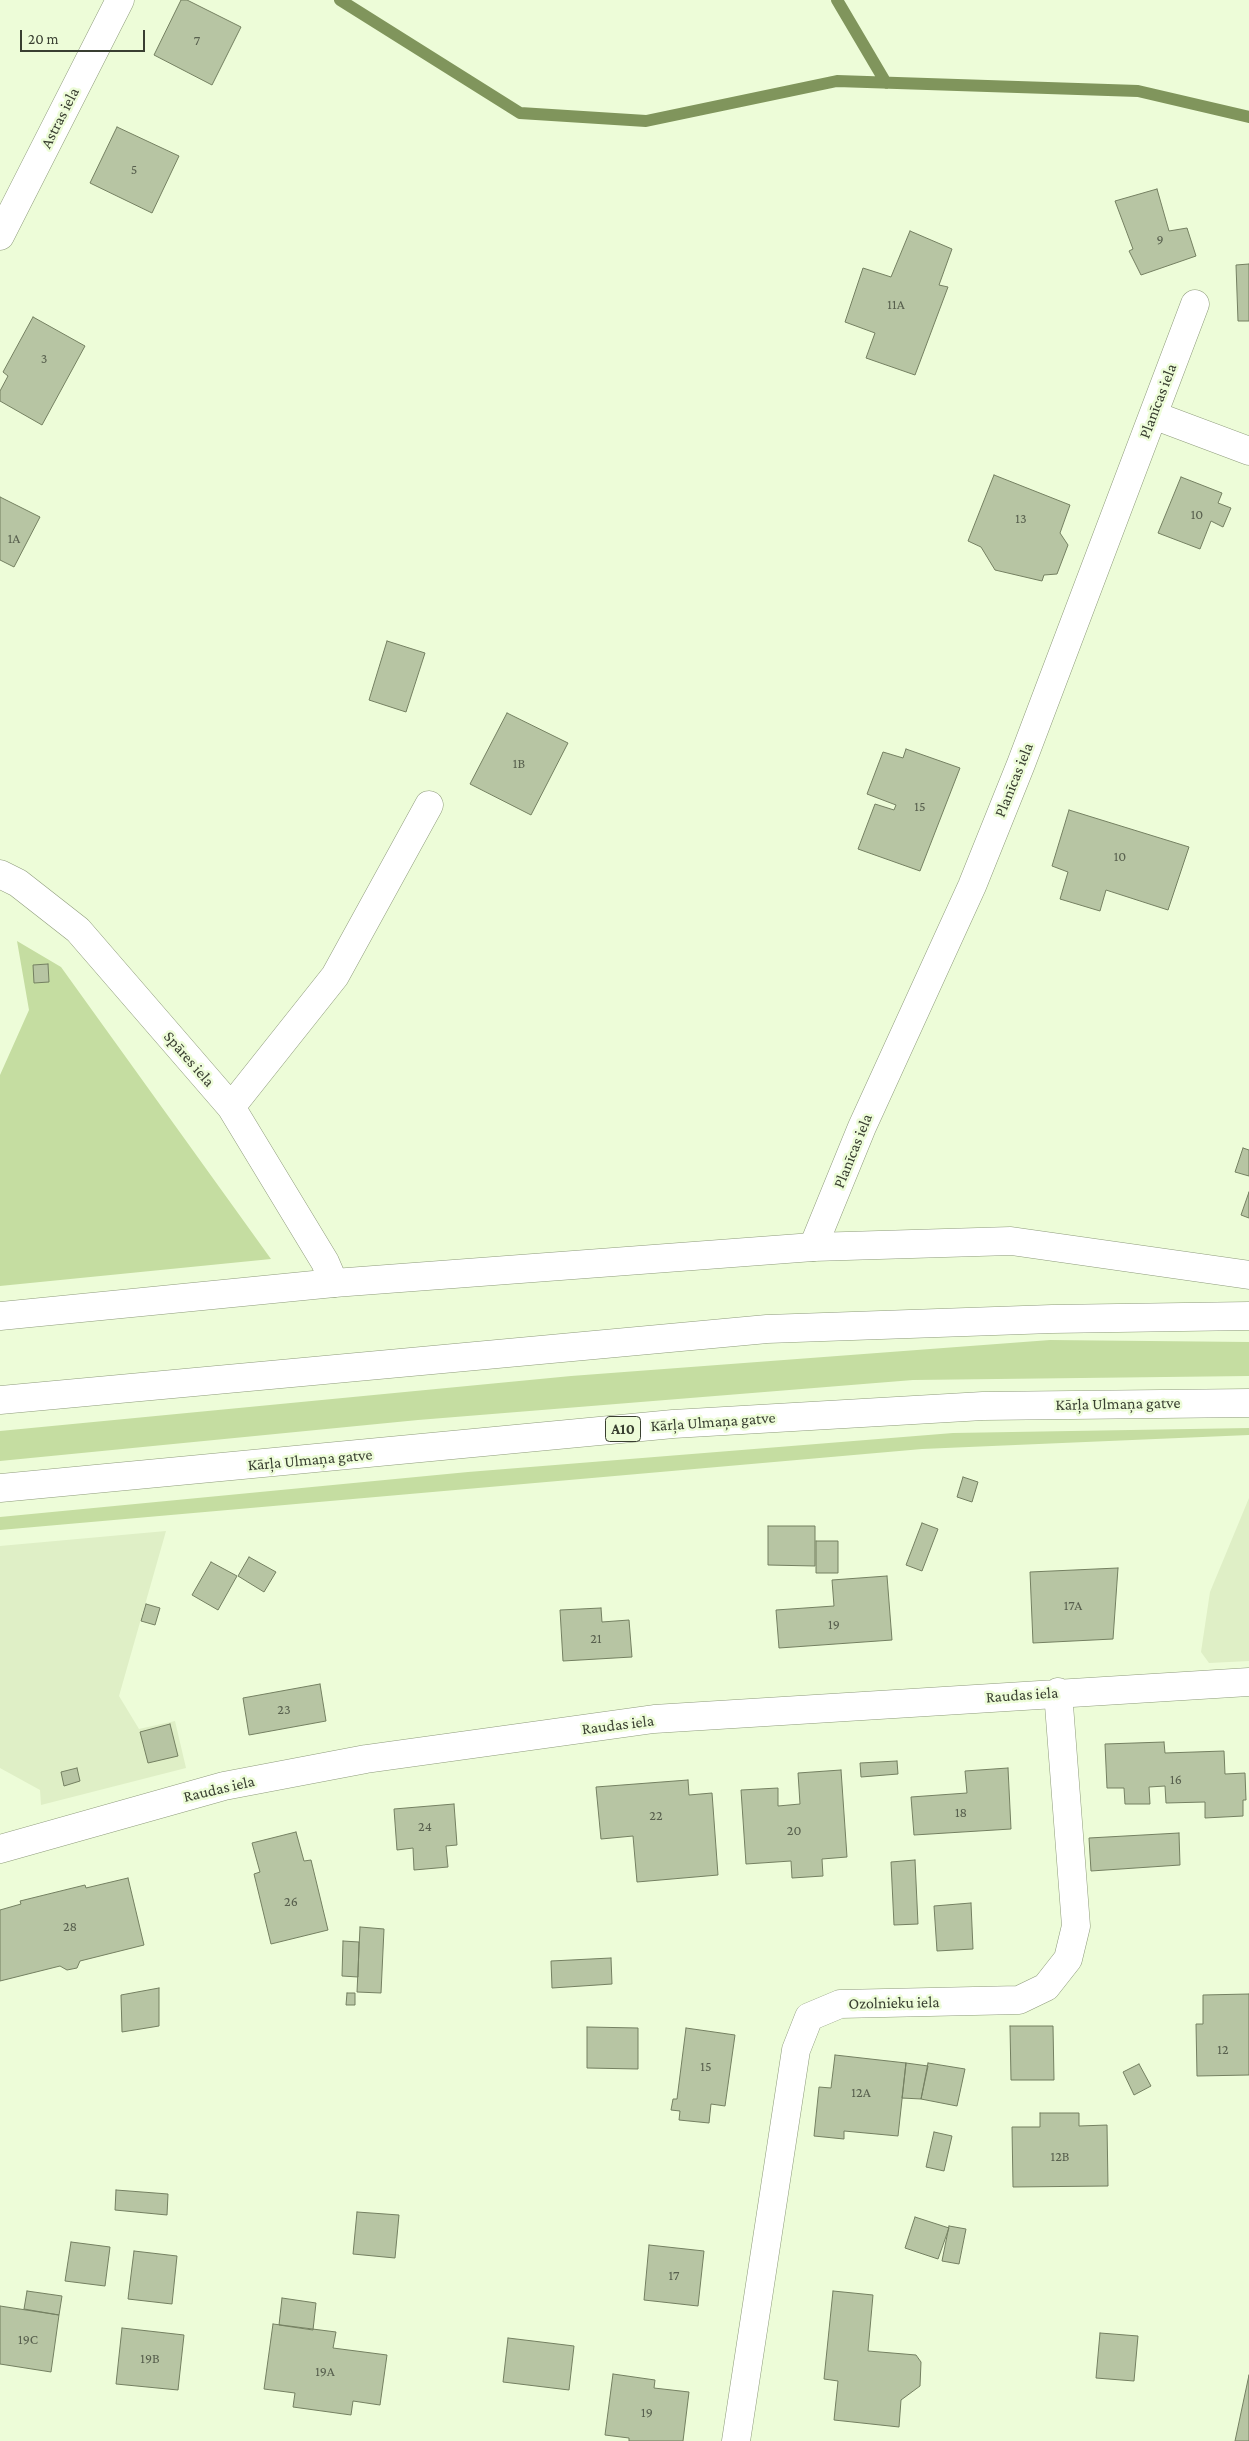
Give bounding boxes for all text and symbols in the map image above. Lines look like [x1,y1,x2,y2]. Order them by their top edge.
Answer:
scale bar [22,20,148,52]
text: 20 m [28,31,59,47]
house number: 7 [194,33,200,49]
street label: Astras iela [37,84,83,152]
house number: 5 [131,162,137,178]
house number: 9 [1156,232,1164,248]
house number: 11A [887,297,905,313]
house number: 3 [41,351,47,367]
street label: Planīcas iela [1135,361,1181,441]
house number: 10 [1191,507,1203,523]
house number: 13 [1015,511,1027,527]
house number: 1A [8,531,20,547]
street label: Planīcas iela [990,740,1038,820]
house number: 1B [513,756,525,772]
house number: 15 [914,799,926,815]
house number: 10 [1114,849,1126,865]
street label: Spāres iela [160,1027,218,1091]
street label: Planīcas iela [829,1111,877,1191]
street label: Kārļa Ulmaņa gatve [1055,1393,1181,1415]
street label: Kārļa Ulmaņa gatve [650,1408,776,1436]
road number: A10 [606,1416,640,1442]
street label: Kārļa Ulmaņa gatve [247,1445,373,1475]
house number: 17A [1064,1598,1082,1614]
house number: 19 [828,1617,840,1633]
house number: 21 [590,1631,602,1647]
street label: Raudas iela [985,1683,1059,1707]
house number: 23 [277,1702,291,1718]
street label: Raudas iela [581,1711,655,1739]
street label: Raudas iela [181,1771,257,1807]
house number: 16 [1170,1772,1182,1788]
house number: 18 [955,1805,967,1821]
house number: 22 [649,1808,663,1824]
house number: 24 [418,1819,432,1835]
house number: 20 [787,1823,801,1839]
house number: 26 [284,1894,298,1910]
house number: 28 [63,1919,77,1935]
street label: Ozolnieku iela [848,1993,940,2013]
house number: 12 [1217,2042,1229,2058]
house number: 15 [700,2059,712,2075]
house number: 12A [851,2085,871,2101]
house number: 12B [1051,2149,1069,2165]
house number: 17 [668,2268,680,2284]
house number: 19C [18,2332,38,2348]
house number: 19B [140,2351,160,2367]
house number: 19A [315,2364,335,2380]
house number: 19 [641,2405,653,2421]

